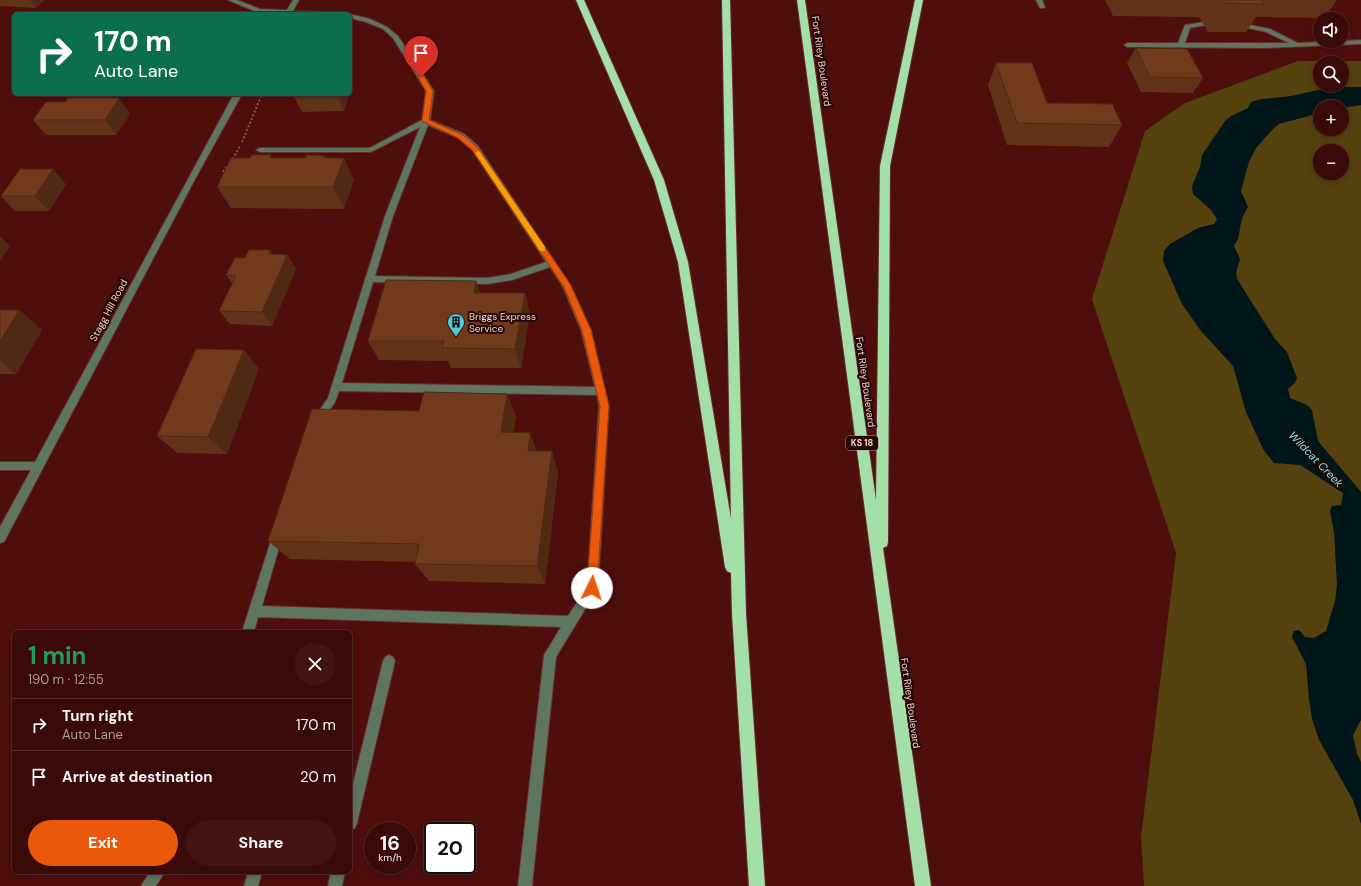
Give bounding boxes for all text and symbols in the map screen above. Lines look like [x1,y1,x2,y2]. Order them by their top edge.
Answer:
map controls [1313,12,1349,180]
button: sound [1313,12,1349,48]
street label: Fort Riley Boulevard [809,15,834,107]
text: 170 m [94,23,172,60]
icon: right [28,28,80,80]
pin [404,36,438,77]
icon: arrive [410,42,432,64]
button: search [1313,56,1349,92]
text: Auto Lane [94,59,178,83]
button: + [1313,100,1349,136]
button: − [1313,144,1349,180]
street label: Stagg Hill Road [87,277,130,344]
place label: Briggs Express Service [469,310,536,335]
building icon: Briggs Express Service [446,312,466,337]
street label: Fort Riley Boulevard [853,336,878,428]
water label: Wildcat Creek [1286,428,1346,490]
road number: KS 18 [846,436,878,450]
position arrow [571,567,613,609]
text: 1 min [28,640,86,671]
button: close [294,643,336,685]
street label: Fort Riley Boulevard [898,657,923,749]
text: 190 m · 12:55 [28,671,104,688]
text: Turn right [62,706,133,726]
icon: right [28,714,50,736]
text: 170 m [296,715,336,735]
text: Auto Lane [62,726,123,743]
icon: arrive [28,766,50,788]
text: Arrive at destination [62,767,213,787]
text: 20 m [300,767,336,787]
button: Exit [28,820,178,866]
button: Share [186,820,336,866]
speed limit sign: 20 [424,822,476,874]
text: 16 [380,830,400,856]
text: km/h [378,851,402,864]

